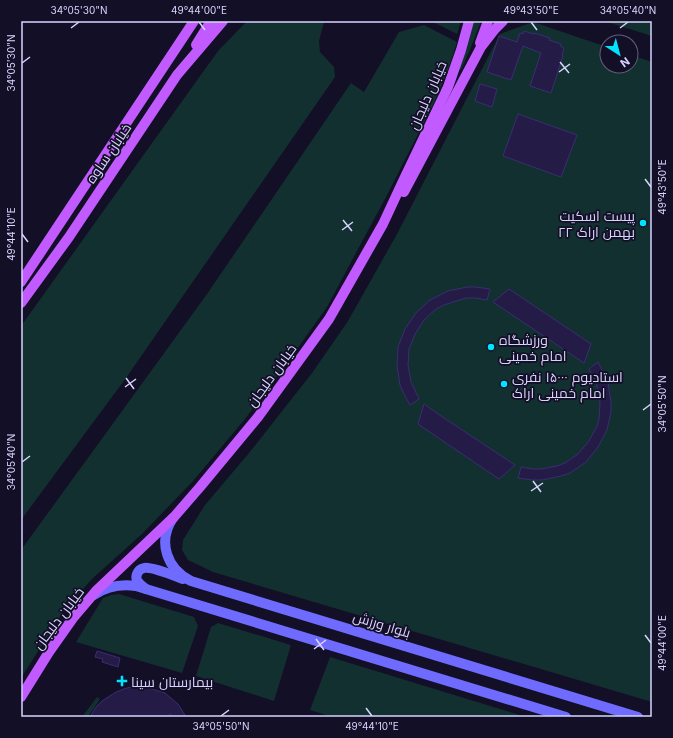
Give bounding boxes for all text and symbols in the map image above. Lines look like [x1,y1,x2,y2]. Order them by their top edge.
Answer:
text: 34°05'30"N [50,4,108,16]
text: 49°44'00"E [171,4,227,16]
text: 49°43'50"E [503,4,559,16]
text: 34°05'40"N [600,4,656,16]
text: 34°05'30"N [5,34,17,92]
north arrow [599,34,639,74]
text: N [617,54,632,70]
street label: خیابان دلیجان [404,58,450,132]
street label: خیابان ساوه [82,120,134,186]
text: 49°43'50"E [656,159,668,215]
text: 49°44'10"E [5,207,17,261]
place label: پیست اسکیت ۲۲ بهمن اراک [558,207,635,240]
marker: پیست اسکیت ۲۲ بهمن اراک [638,218,648,228]
place label: ورزشگاه امام خمینی [499,331,566,366]
street label: خیابان دلیجان [242,340,300,410]
marker: ورزشگاه امام خمینی [486,342,496,352]
place label: استادیوم ۱۵۰۰۰ نفری امام خمینی اراک [512,368,623,403]
text: 34°05'50"N [656,376,668,432]
marker: استادیوم ۱۵۰۰۰ نفری امام خمینی اراک [499,379,509,389]
text: 34°05'40"N [5,434,17,490]
street label: خیابان دلیجان [29,583,87,653]
street label: بلوار ورزش [351,607,413,641]
text: 49°44'00"E [656,615,668,671]
place label: بیمارستان سینا [131,673,213,690]
marker: بیمارستان سینا [116,675,128,687]
text: 34°05'50"N [193,720,249,732]
text: 49°44'10"E [345,720,399,732]

